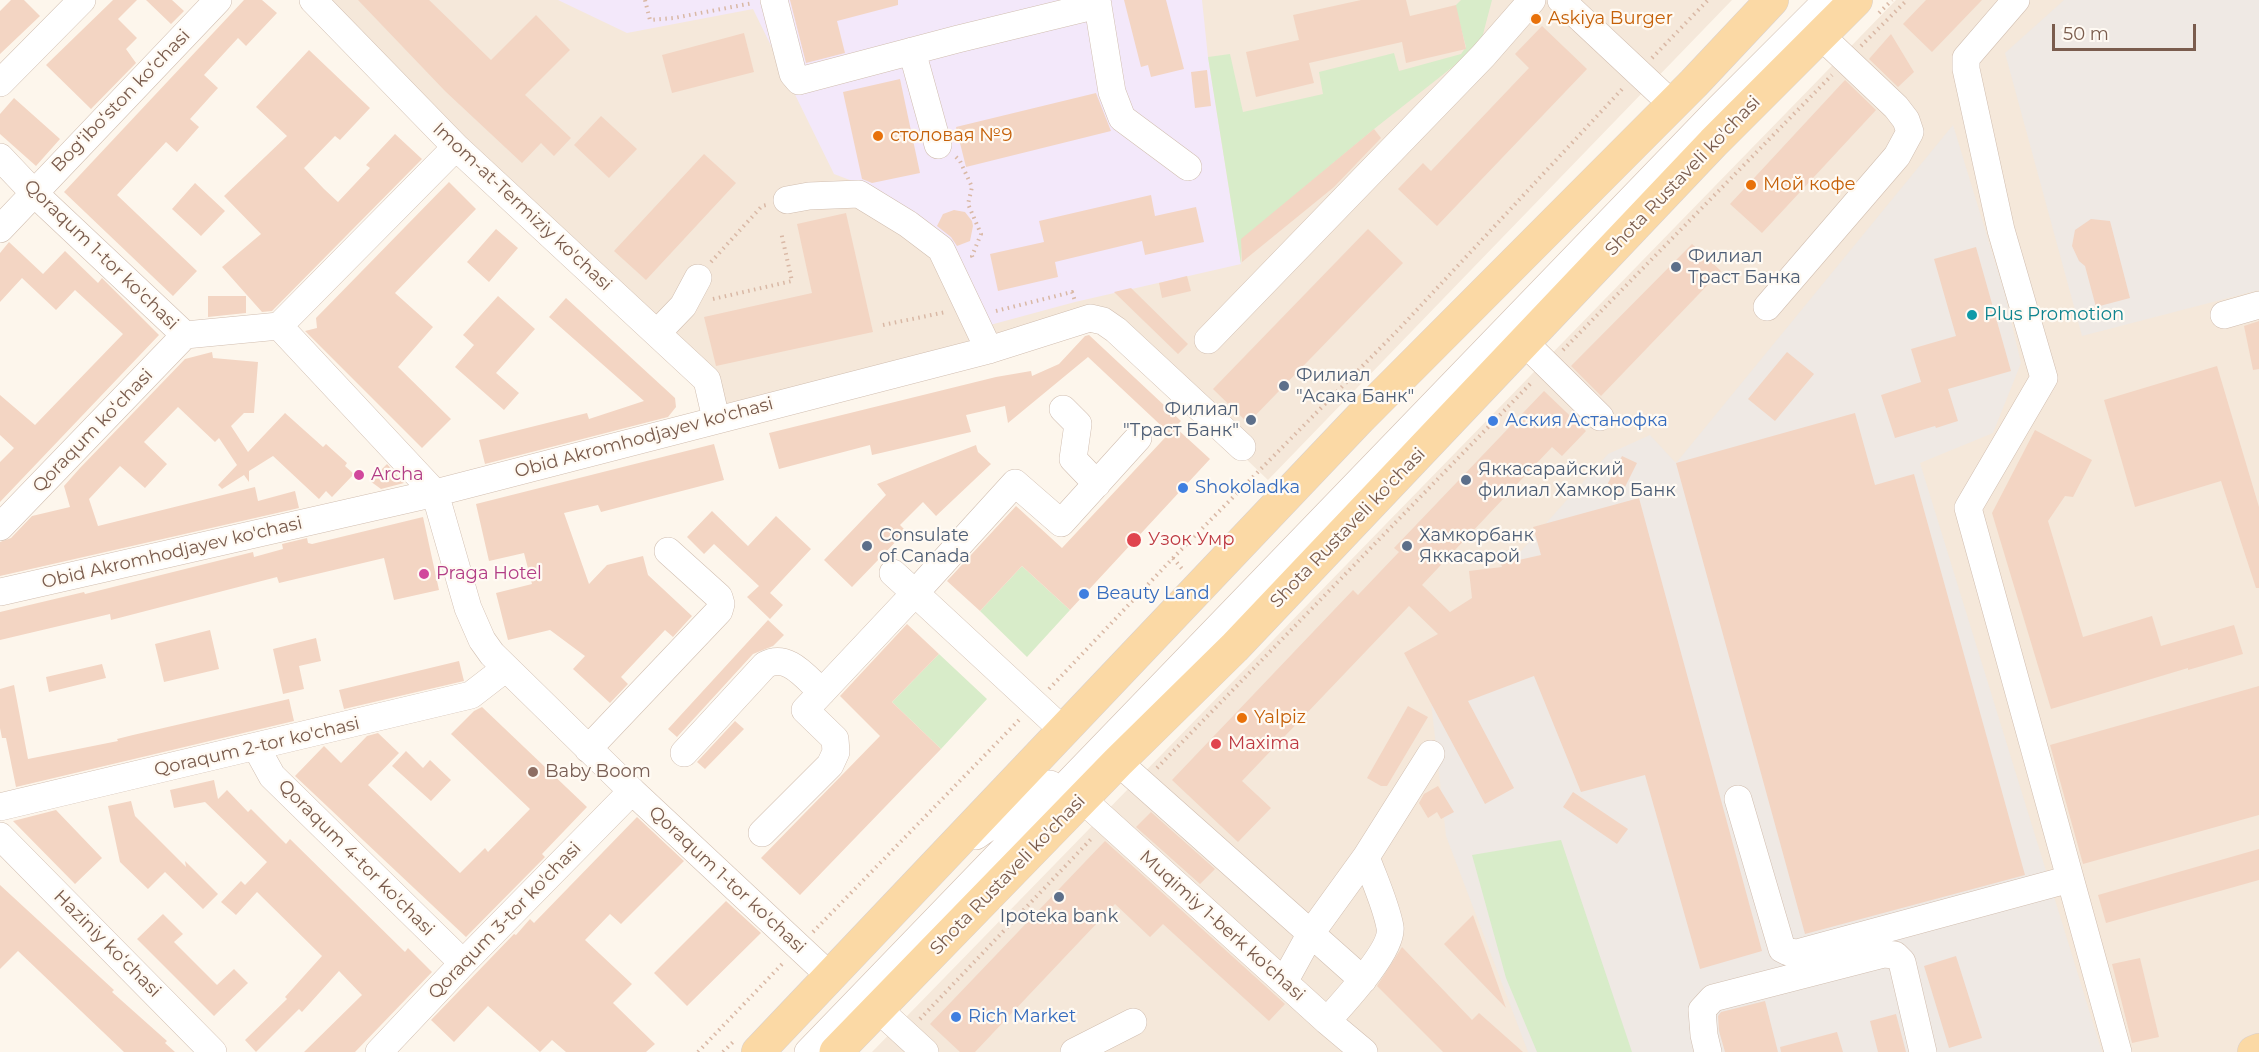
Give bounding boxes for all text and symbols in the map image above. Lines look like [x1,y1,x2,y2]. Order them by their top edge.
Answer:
place label: Askiya Burger [1548,8,1673,30]
marker: Askiya Burger [1529,12,1543,26]
scale bar [2055,12,2199,50]
text: 50 m [2063,23,2109,45]
street label: Bogʻiboʻston koʻchasi [47,25,195,177]
street label: Shota Rustaveli ko'chasi [1601,92,1765,260]
street label: Imom-at-Termiziy ko'chasi [428,118,616,296]
place label: столовая №9 [890,125,1013,147]
marker: столовая №9 [871,129,885,143]
place label: Мой кофе [1763,174,1856,196]
street label: Qoraqum 1-tor ko'chasi [19,175,183,335]
marker: Мой кофе [1744,178,1758,192]
place label: Филиал Траст Банка [1688,246,1801,288]
marker: Филиал Траст Банка [1669,260,1683,274]
place label: Plus Promotion [1984,304,2124,326]
marker: Plus Promotion [1965,308,1979,322]
street label: Qoraqum koʻchasi [28,365,158,497]
place label: Филиал "Асака Банк" [1296,365,1414,407]
marker: Филиал "Асака Банк" [1277,379,1291,393]
street label: Obid Akromhodjayev ko'chasi [512,393,776,483]
place label: Филиал "Траст Банк" [1123,399,1239,442]
place label: Аския Астанофка [1505,410,1668,432]
marker: Филиал "Траст Банк" [1244,413,1258,427]
marker: Аския Астанофка [1486,414,1500,428]
street label: Shota Rustaveli ko'chasi [1266,444,1430,612]
place label: Яккасарайский филиал Хамкор Банк [1478,459,1676,502]
place label: Archa [371,464,424,486]
marker: Archa [352,468,366,482]
marker: Яккасарайский филиал Хамкор Банк [1459,473,1473,487]
place label: Shokoladka [1195,477,1300,499]
marker: Shokoladka [1176,481,1190,495]
street label: Obid Akromhodjayev ko'chasi [40,512,304,594]
place label: Consulate of Canada [879,525,970,568]
place label: Хамкорбанк Яккасарой [1419,525,1534,568]
place label: Узок Умр [1148,529,1235,551]
marker: Узок Умр [1125,531,1143,549]
marker: Consulate of Canada [860,539,874,553]
marker: Хамкорбанк Яккасарой [1400,539,1414,553]
place label: Praga Hotel [436,563,542,585]
marker: Praga Hotel [417,567,431,581]
place label: Beauty Land [1096,583,1210,605]
marker: Beauty Land [1077,587,1091,601]
place label: Yalpiz [1254,707,1306,729]
marker: Yalpiz [1235,711,1249,725]
street label: Qoraqum 2-tor ko'chasi [152,713,362,781]
place label: Maxima [1228,733,1300,755]
marker: Maxima [1209,737,1223,751]
place label: Baby Boom [545,761,651,783]
marker: Baby Boom [526,765,540,779]
street label: Qoraqum 4-tor ko'chasi [273,775,439,941]
street label: Shota Rustaveli ko'chasi [926,791,1090,959]
street label: Qoraqum 1-tor ko'chasi [644,802,810,958]
street label: Qoraqum 3-tor ko'chasi [424,838,586,1004]
street label: Muqimiy 1-berk ko'chasi [1135,846,1309,1006]
street label: Haziniy koʻchasi [49,886,165,1002]
marker: Ipoteka bank [1052,890,1066,904]
place label: Ipoteka bank [1000,906,1118,928]
place label: Rich Market [968,1006,1076,1028]
marker: Rich Market [949,1010,963,1024]

